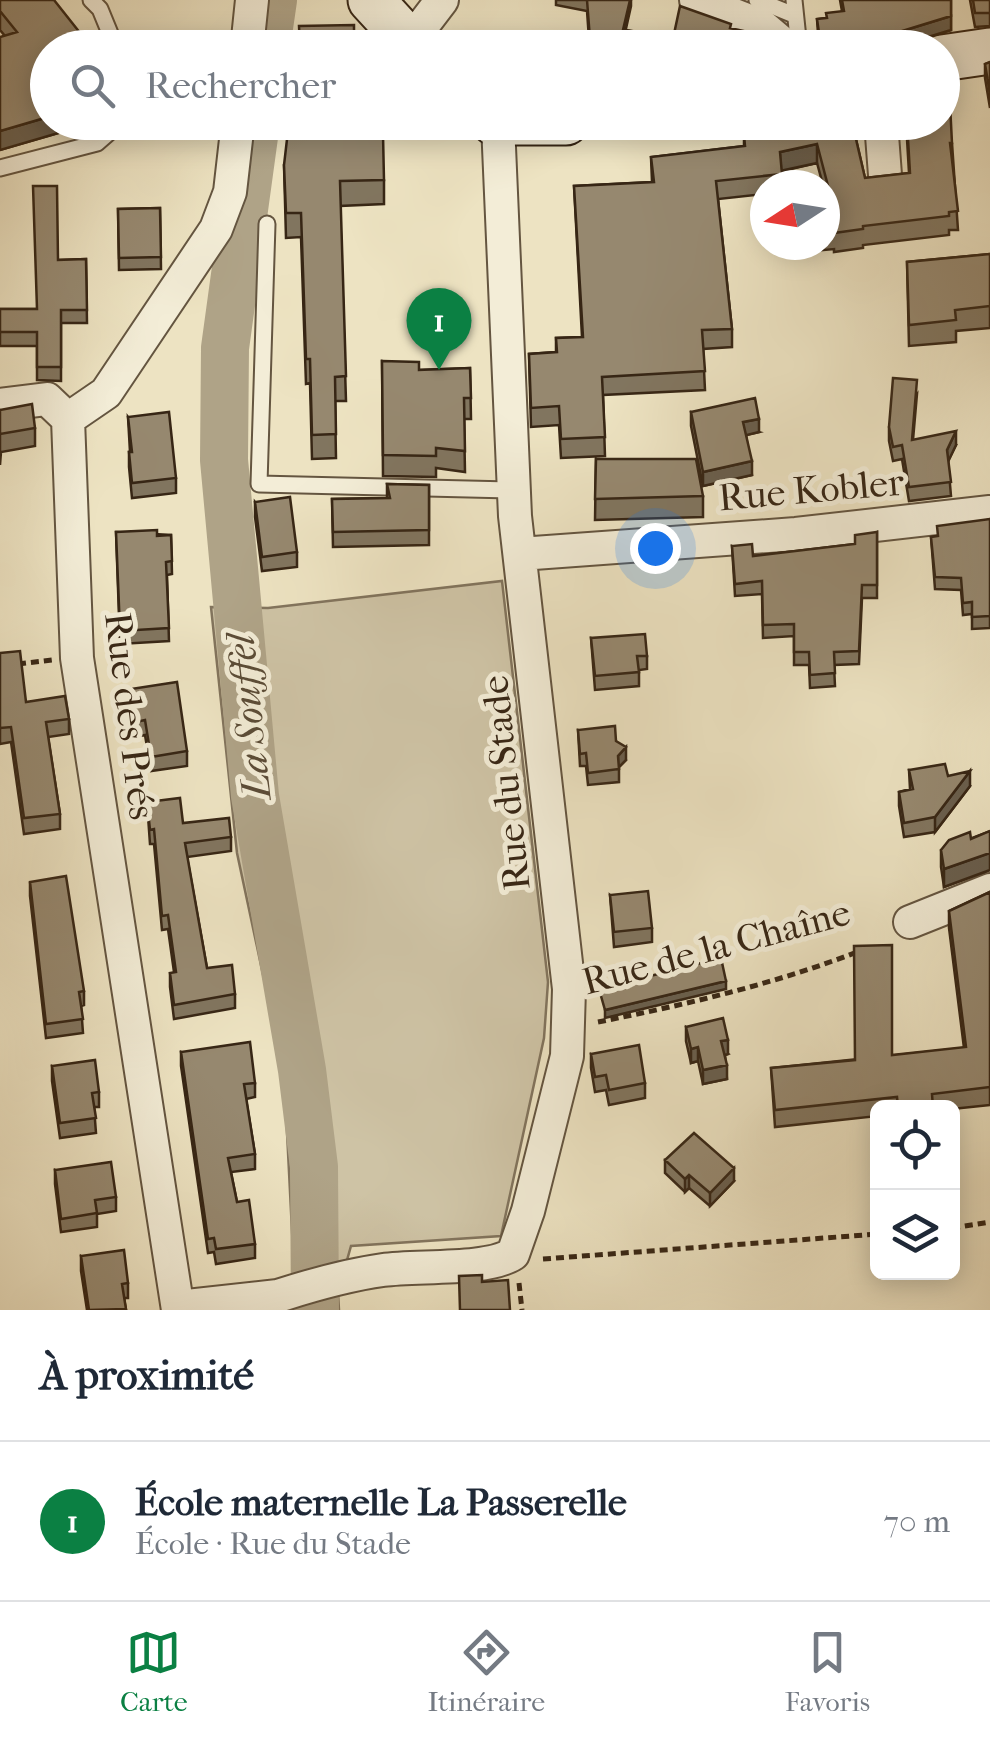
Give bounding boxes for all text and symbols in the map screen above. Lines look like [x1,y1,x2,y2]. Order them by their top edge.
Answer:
search box [30,30,960,140]
icon: search [65,58,120,113]
text: Rechercher [145,63,336,108]
north arrow [750,170,840,260]
pin: 1 [406,288,472,370]
street label: Rue Kobler [716,459,906,521]
your location [630,523,681,574]
street label: Rue des Prés [95,610,165,822]
water label: La Souffel [217,628,281,804]
street label: Rue du Stade [472,673,540,893]
street label: Rue de la Chaîne [577,890,855,1004]
map controls [870,1100,960,1280]
button: locate [870,1100,960,1190]
button: layers [870,1190,960,1280]
text: À proximité [40,1351,254,1400]
text: École maternelle La Passerelle [135,1480,627,1525]
text: 1 [67,1503,78,1540]
text: 70 m [884,1503,950,1540]
text: École · Rue du Stade [135,1525,411,1562]
tab: Carte [120,1625,188,1718]
tab: Itinéraire [427,1625,545,1718]
tab: Favoris [785,1625,870,1718]

